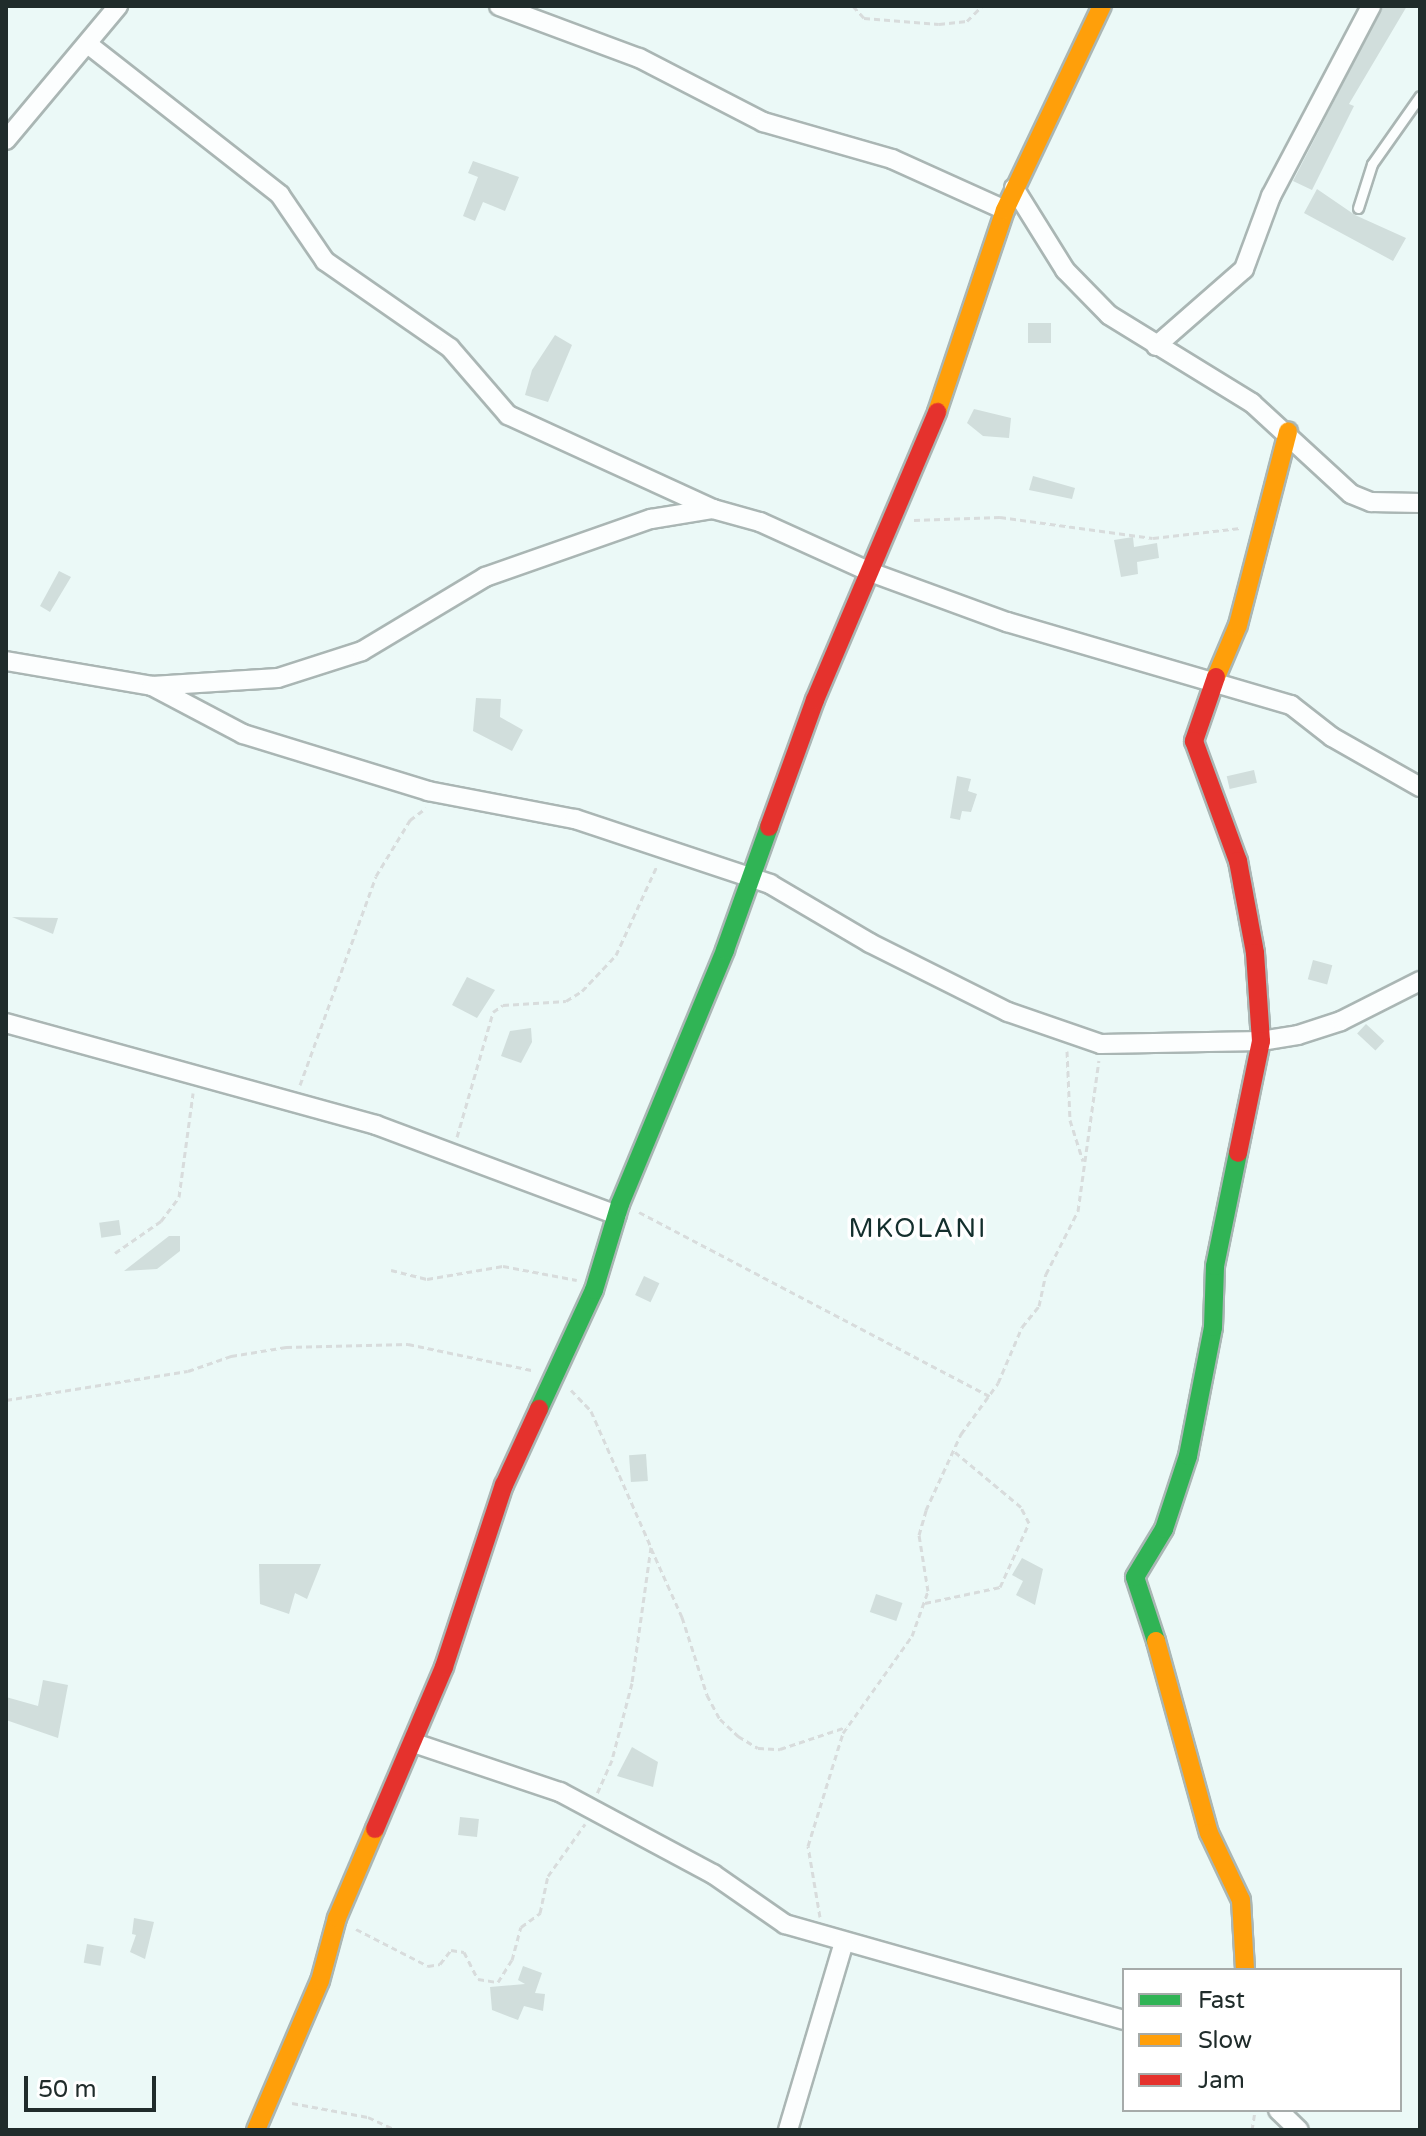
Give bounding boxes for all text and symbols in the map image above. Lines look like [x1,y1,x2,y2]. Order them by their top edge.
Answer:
district label: MKOLANI [848,1213,988,1245]
legend [1122,1968,1402,2112]
text: Fast [1198,1986,1245,2015]
text: Slow [1198,2026,1252,2055]
scale bar [28,2060,160,2110]
text: Jam [1198,2066,1245,2095]
text: 50 m [38,2075,96,2104]

